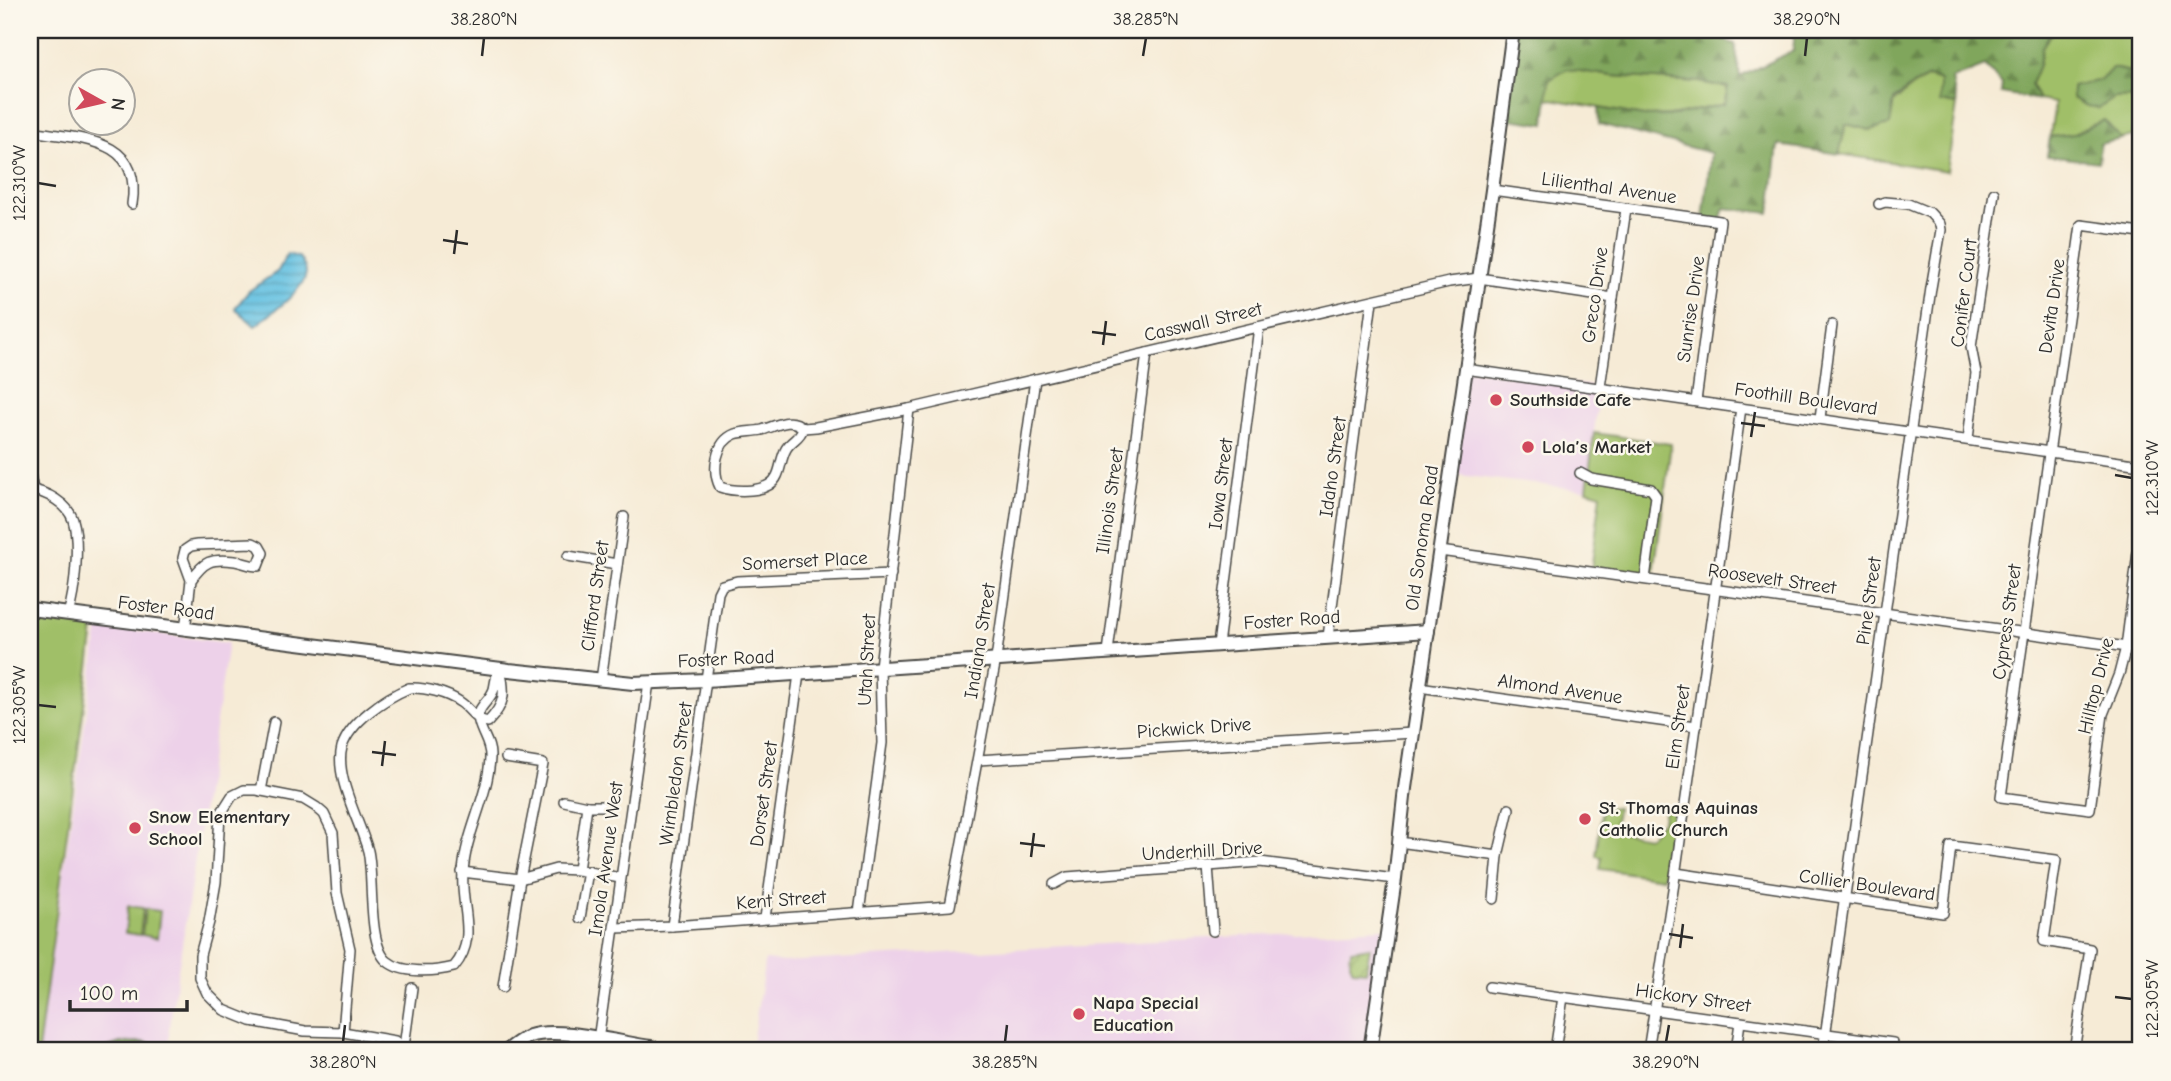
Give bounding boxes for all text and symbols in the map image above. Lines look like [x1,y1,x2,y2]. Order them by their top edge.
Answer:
text: 38.280°N [450,9,518,30]
text: 38.285°N [1113,9,1179,30]
text: 38.290°N [1773,9,1841,30]
north arrow [66,66,136,136]
text: N [106,97,130,112]
text: 122.310°W [9,145,30,221]
street label: Lilienthal Avenue [1540,168,1678,208]
street label: Conifer Court [1946,237,1982,349]
street label: Greco Drive [1577,246,1613,344]
street label: Sunrise Drive [1673,254,1709,364]
street label: Devita Drive [2034,257,2070,355]
street label: Casswall Street [1142,298,1265,346]
street label: Foothill Boulevard [1733,378,1879,420]
place label: Southside Cafe [1510,389,1631,411]
marker: Southside Cafe [1488,392,1504,408]
street label: Idaho Street [1315,415,1351,519]
street label: Iowa Street [1204,436,1238,531]
place label: Lola’s Market [1542,436,1652,458]
marker: Lola’s Market [1520,439,1536,455]
text: 122.310°W [2142,440,2163,516]
street label: Illinois Street [1092,446,1128,555]
street label: Old Sonoma Road [1401,464,1443,612]
street label: Clifford Street [576,539,614,653]
street label: Somerset Place [742,547,868,575]
street label: Pine Street [1852,555,1886,647]
street label: Roosevelt Street [1707,559,1838,599]
street label: Cypress Street [1988,562,2026,681]
street label: Indiana Street [960,581,1000,700]
street label: Foster Road [117,591,215,625]
street label: Foster Road [1243,606,1341,634]
street label: Utah Street [854,613,880,706]
street label: Hilltop Drive [2073,635,2119,737]
street label: Foster Road [677,645,775,673]
text: 122.305°W [9,665,30,744]
street label: Almond Avenue [1496,669,1624,709]
street label: Elm Street [1661,683,1695,771]
street label: Wimbledon Street [655,700,697,847]
street label: Pickwick Drive [1136,713,1252,743]
street label: Dorset Street [746,739,782,848]
street label: Imola Avenue West [584,780,628,938]
place label: St. Thomas Aquinas Catholic Church [1599,797,1758,841]
place label: Snow Elementary School [149,806,290,850]
marker: St. Thomas Aquinas Catholic Church [1577,811,1593,827]
marker: Snow Elementary School [127,820,143,836]
street label: Underhill Drive [1141,837,1263,865]
street label: Collier Boulevard [1797,865,1937,905]
street label: Kent Street [735,886,827,914]
text: 122.305°W [2142,959,2163,1038]
scale bar [70,969,187,1013]
street label: Hickory Street [1634,979,1753,1017]
text: 100 m [80,981,138,1005]
place label: Napa Special Education [1093,992,1199,1036]
marker: Napa Special Education [1071,1006,1087,1022]
text: 38.280°N [309,1052,377,1073]
text: 38.285°N [972,1052,1038,1073]
text: 38.290°N [1632,1052,1700,1073]

